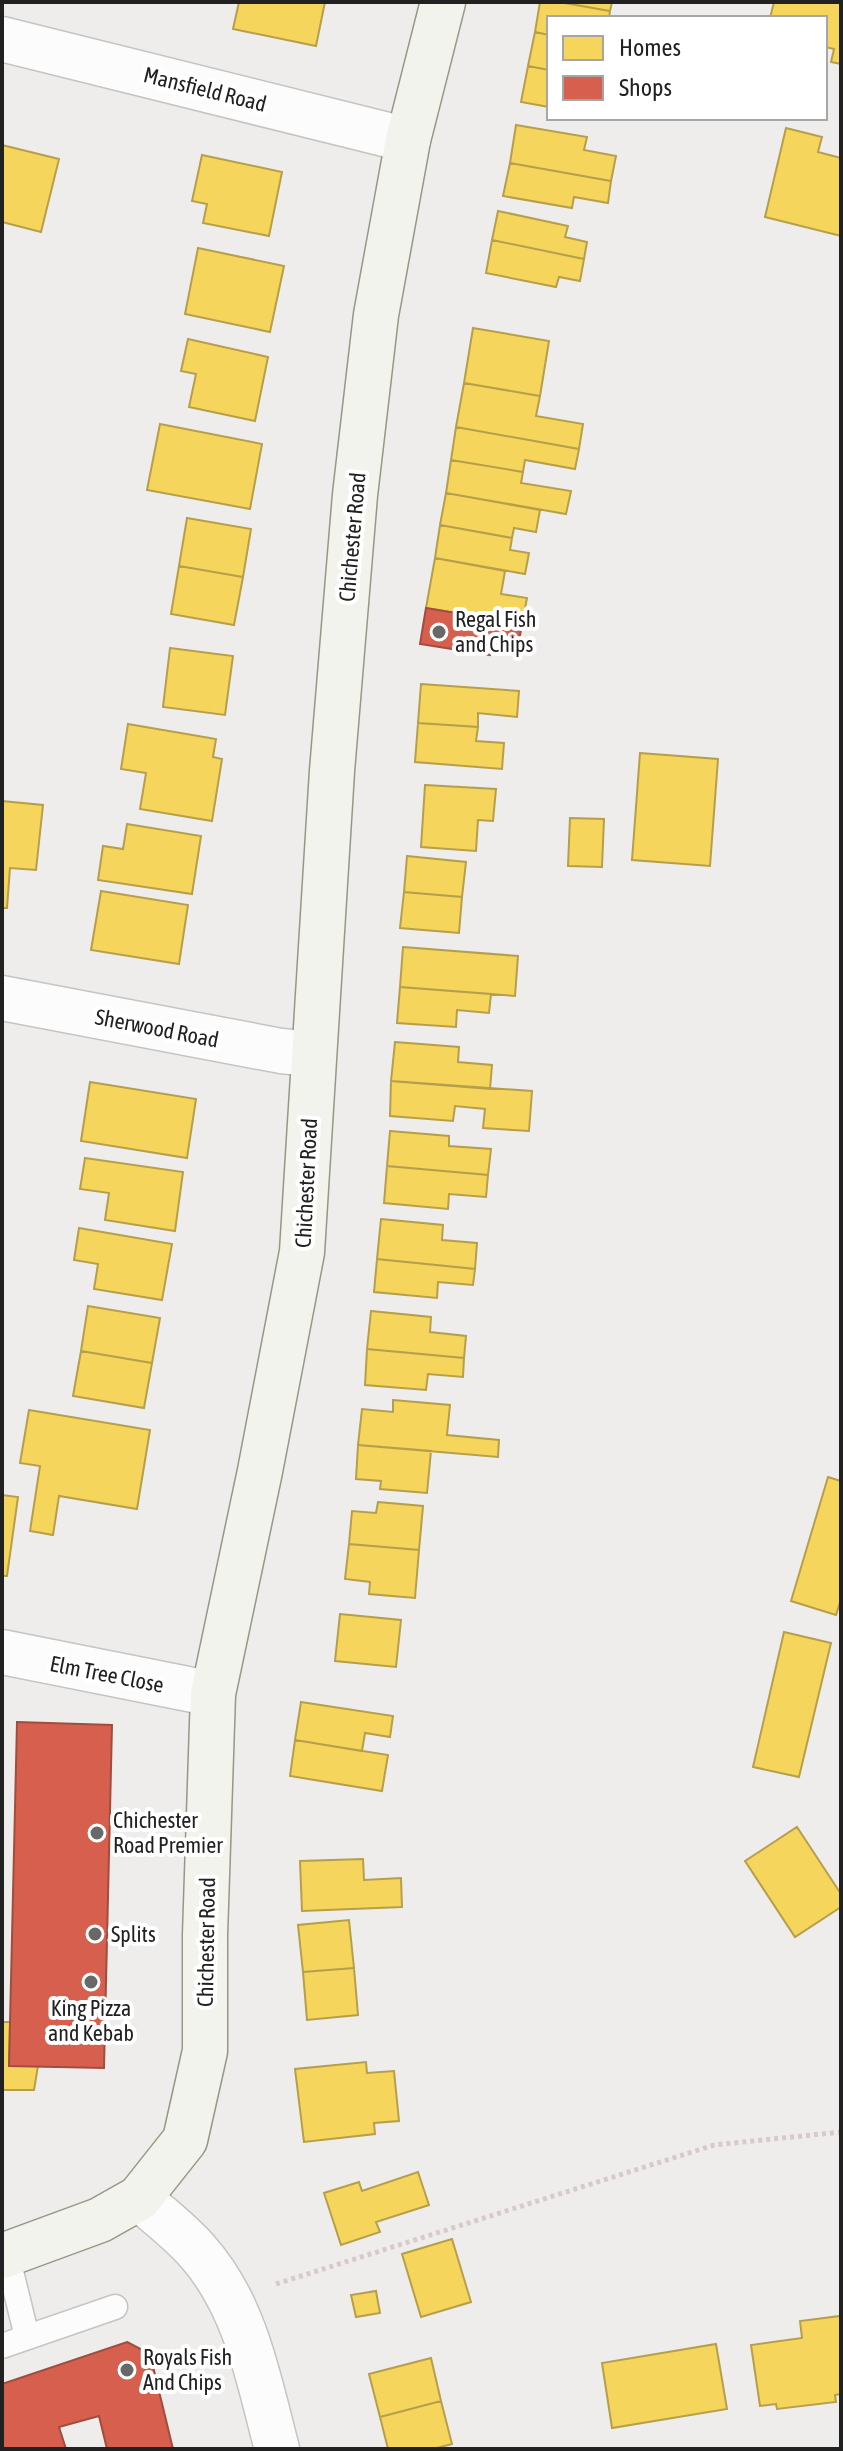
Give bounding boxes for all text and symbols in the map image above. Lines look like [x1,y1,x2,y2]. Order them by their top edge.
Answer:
legend [547,16,827,120]
text: Homes [619,34,681,61]
street label: Mansfield Road [141,61,269,117]
text: Shops [619,74,672,101]
street label: Chichester Road [333,471,371,603]
place label: Regal Fish and Chips [455,606,536,657]
marker: Regal Fish and Chips [430,623,448,641]
street label: Sherwood Road [93,1003,221,1053]
street label: Chichester Road [290,1118,322,1248]
street label: Elm Tree Close [48,1650,166,1698]
place label: Chichester Road Premier [113,1807,223,1858]
marker: Chichester Road Premier [88,1824,106,1842]
street label: Chichester Road [192,1877,220,2007]
place label: Splits [111,1921,156,1947]
marker: Splits [86,1925,104,1943]
marker: King Pizza and Kebab [82,1973,100,1991]
place label: King Pizza and Kebab [48,1995,134,2046]
place label: Royals Fish And Chips [143,2344,232,2395]
marker: Royals Fish And Chips [118,2361,136,2379]

